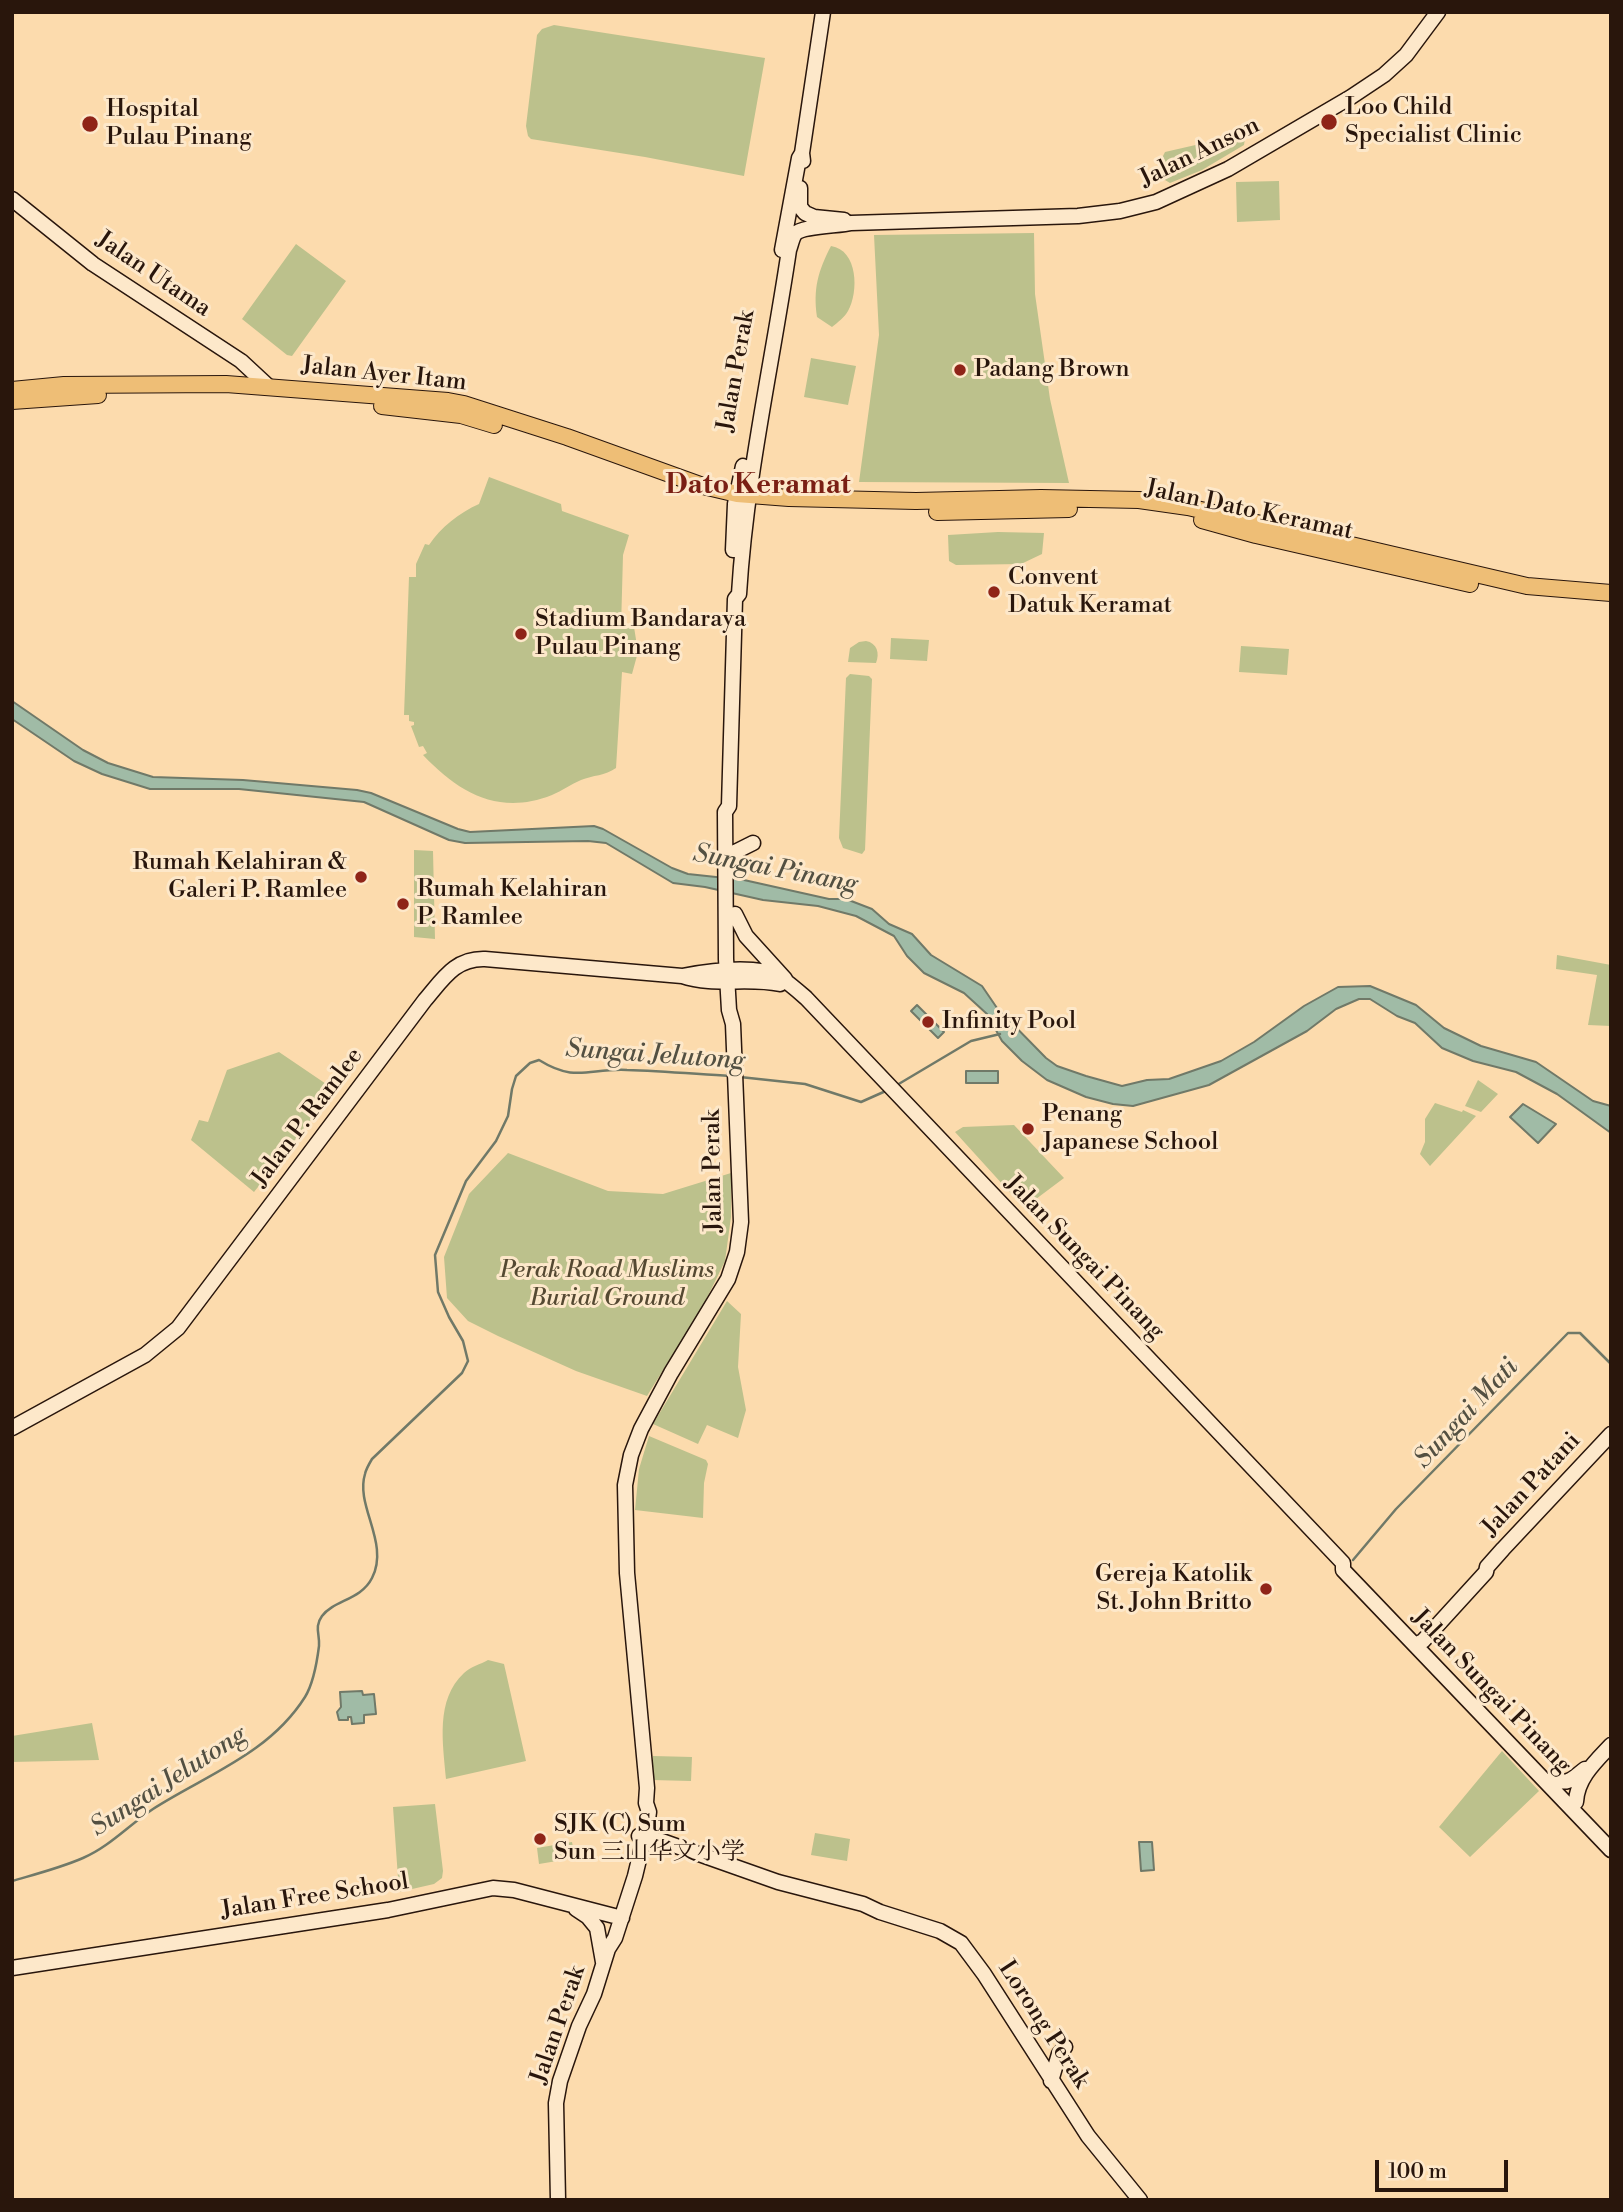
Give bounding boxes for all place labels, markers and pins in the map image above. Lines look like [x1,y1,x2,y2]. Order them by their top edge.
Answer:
place label: Loo Child Specialist Clinic [1345,94,1522,150]
place label: Hospital Pulau Pinang [106,96,252,152]
marker: Loo Child Specialist Clinic [1319,112,1339,132]
marker: Hospital Pulau Pinang [80,114,100,134]
place label: Padang Brown [974,356,1130,384]
marker: Padang Brown [952,362,968,378]
place label: Convent Datuk Keramat [1008,564,1172,620]
marker: Convent Datuk Keramat [986,584,1002,600]
place label: Stadium Bandaraya Pulau Pinang [535,606,746,662]
marker: Stadium Bandaraya Pulau Pinang [513,626,529,642]
place label: Rumah Kelahiran & Galeri P. Ramlee [132,849,347,905]
marker: Rumah Kelahiran & Galeri P. Ramlee [353,869,369,885]
place label: Rumah Kelahiran P. Ramlee [417,876,607,932]
marker: Rumah Kelahiran P. Ramlee [395,896,411,912]
place label: Infinity Pool [942,1008,1076,1036]
marker: Infinity Pool [920,1014,936,1030]
place label: Penang Japanese School [1042,1101,1218,1157]
marker: Penang Japanese School [1020,1121,1036,1137]
place label: Gereja Katolik St. John Britto [1095,1561,1252,1617]
marker: Gereja Katolik St. John Britto [1258,1581,1274,1597]
place label: SJK (C) Sum Sun 三山华文小学 [554,1811,745,1867]
marker: SJK (C) Sum Sun 三山华文小学 [532,1831,548,1847]

